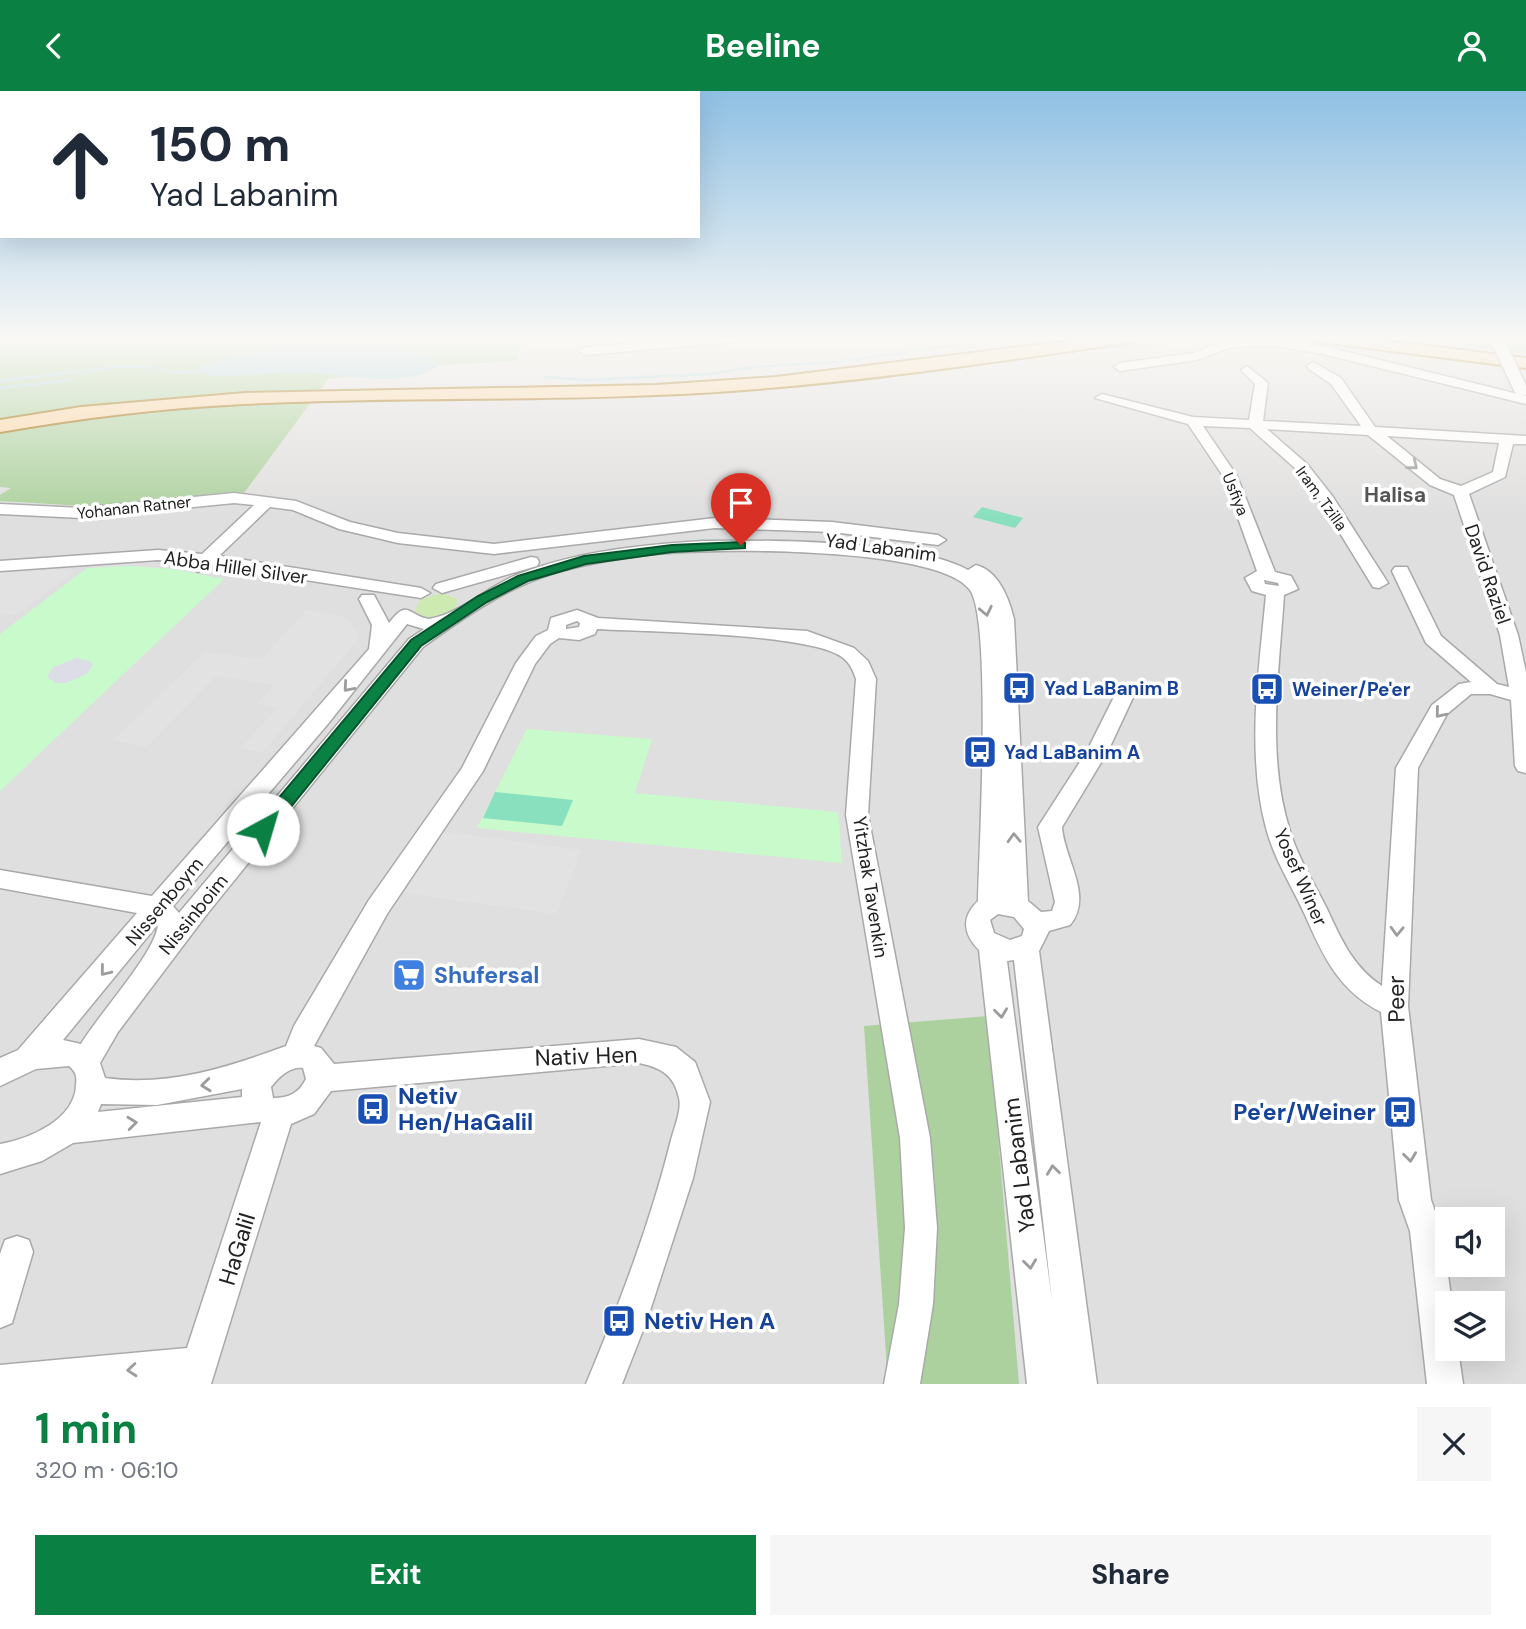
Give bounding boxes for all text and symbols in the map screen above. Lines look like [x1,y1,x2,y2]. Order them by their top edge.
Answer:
text: Beeline [705,25,821,67]
icon: back [35,27,73,65]
icon: person [1453,27,1491,65]
text: 150 m [150,112,290,176]
icon: ahead [35,119,126,210]
text: Yad Labanim [150,174,338,216]
one-way arrow [1405,456,1418,469]
street label: Iram, Tzilla [1291,462,1352,535]
street label: Usfiya [1217,470,1254,519]
pin [711,473,771,545]
district label: Halisa [1364,481,1426,509]
icon: arrive [722,484,760,522]
street label: Yohanan Ratner [76,491,192,524]
street label: David Raziel [1459,521,1516,628]
street label: Yad Labanim [824,527,938,568]
street label: Abba Hillel Silver [162,545,309,590]
one-way arrow [978,605,992,617]
bus stop icon: Yad LaBanim B [1000,669,1038,707]
bus stop icon: Weiner/Pe'er [1248,670,1286,708]
place label: Yad LaBanim B [1044,676,1179,701]
place label: Weiner/Pe'er [1292,677,1411,702]
one-way arrow [344,679,356,692]
one-way arrow [1435,705,1448,717]
bus stop icon: Yad LaBanim A [961,733,999,771]
place label: Yad LaBanim A [1004,740,1141,765]
position arrow [226,792,300,866]
street label: Yitzhak Tavenkin [847,814,894,960]
street label: Yosef Winer [1268,825,1333,930]
one-way arrow [1006,832,1021,843]
street label: Nissenboym [120,852,209,951]
street label: Nissinboim [153,869,234,960]
one-way arrow [1390,925,1405,936]
supermarket icon: Shufersal [390,956,428,994]
place label: Shufersal [434,960,539,990]
one-way arrow [100,964,113,976]
street label: Peer [1381,975,1411,1023]
one-way arrow [993,1007,1008,1019]
street label: Nativ Hen [534,1039,638,1073]
one-way arrow [200,1077,211,1092]
place label: Netiv Hen/HaGalil [398,1081,533,1137]
bus stop icon: Netiv Hen/HaGalil [354,1090,392,1128]
bus stop icon: Pe'er/Weiner [1381,1093,1419,1131]
street label: Yad Labanim [996,1096,1042,1234]
place label: Pe'er/Weiner [1233,1097,1376,1127]
one-way arrow [126,1115,138,1130]
one-way arrow [1403,1151,1418,1163]
one-way arrow [1046,1164,1061,1176]
map controls [1435,1207,1505,1361]
button: sound [1435,1207,1505,1277]
street label: HaGalil [212,1209,262,1289]
one-way arrow [1023,1258,1038,1269]
button: layers [1435,1291,1505,1361]
bus stop icon: Netiv Hen A [600,1302,638,1340]
place label: Netiv Hen A [644,1306,775,1336]
one-way arrow [126,1363,138,1378]
text: 1 min [35,1401,137,1456]
button: close [1417,1407,1491,1481]
text: 320 m · 06:10 [35,1455,178,1485]
button: Exit [35,1535,756,1615]
button: Share [770,1535,1491,1615]

